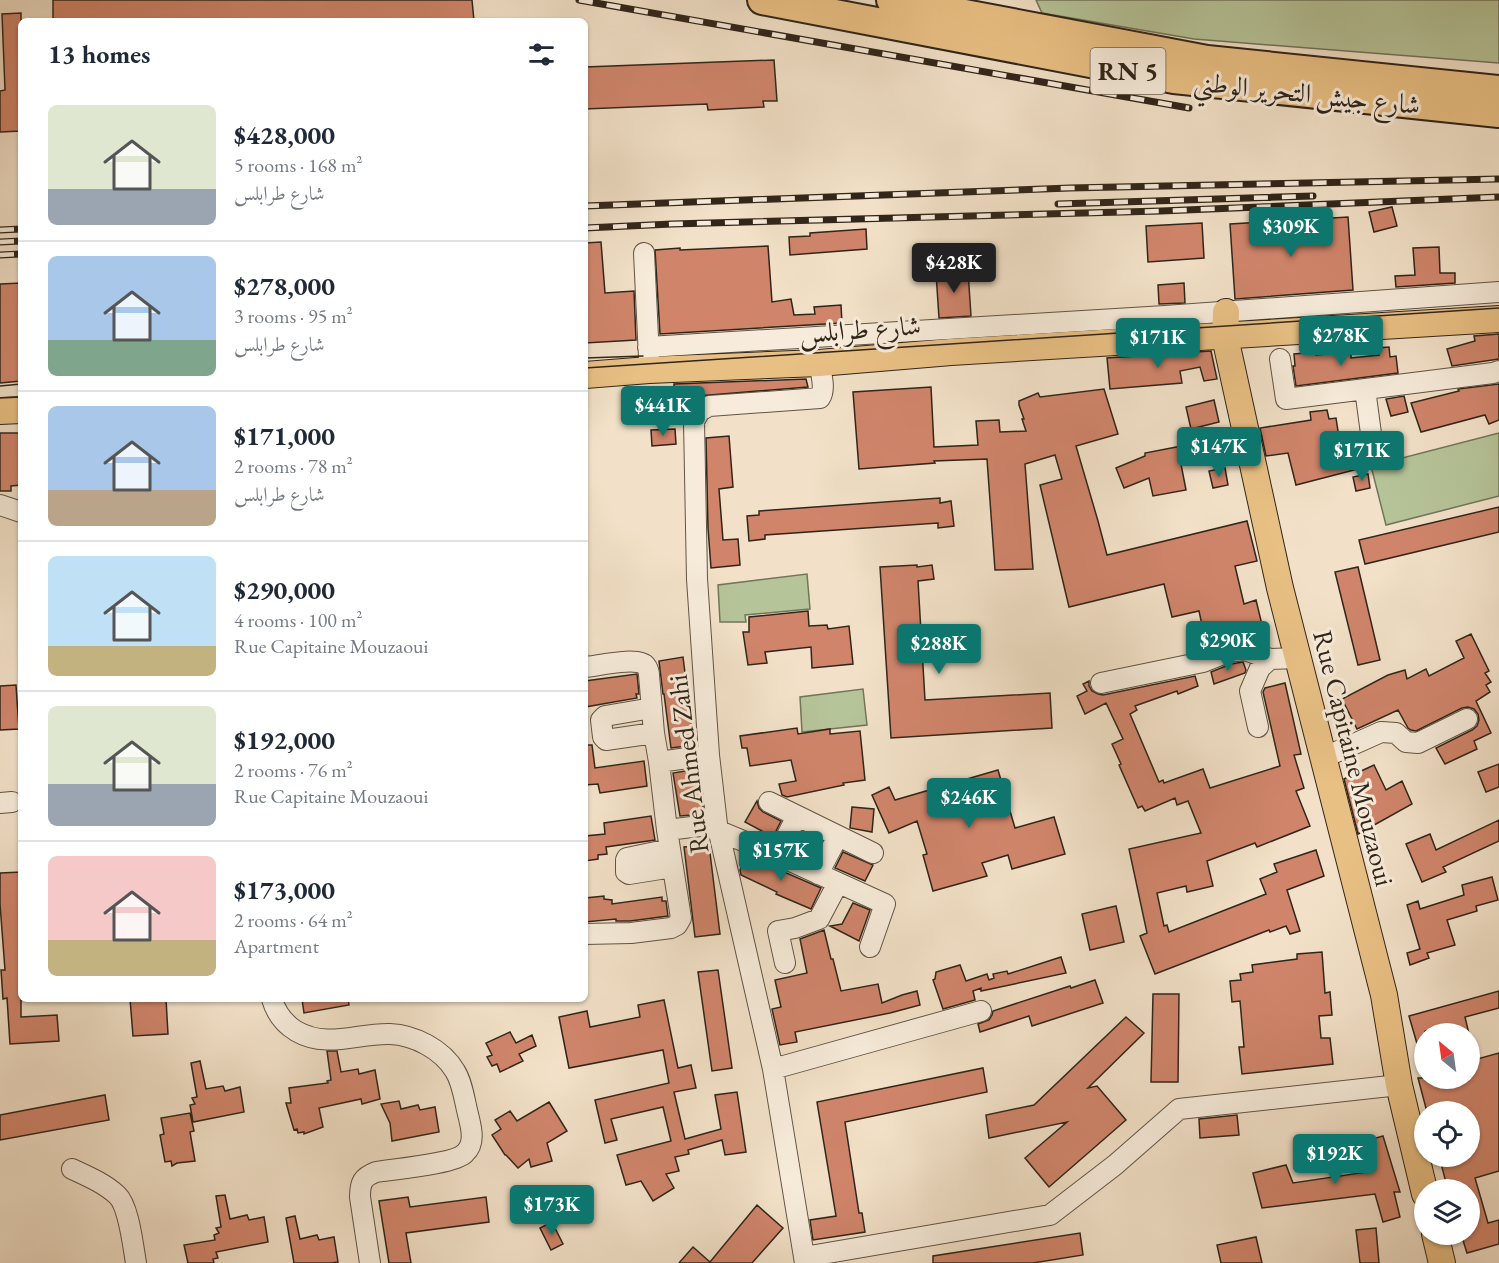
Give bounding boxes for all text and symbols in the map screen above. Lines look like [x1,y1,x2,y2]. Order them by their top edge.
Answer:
text: 13 homes [48,37,150,71]
icon: filters [525,38,558,71]
road number: RN 5 [1090,48,1166,94]
street label: شارع جيش التحرير الوطني [1191,64,1422,130]
text: $428,000 [234,118,335,152]
icon: home [96,129,168,201]
text: 5 rooms · 168 m² [234,152,362,178]
text: شارع طرابلس [234,180,325,206]
pin: $309K [1249,207,1333,258]
text: $309K [1263,213,1319,239]
pin: $428K [912,243,996,294]
text: $428K [926,249,982,275]
text: $278,000 [234,269,335,303]
icon: home [96,280,168,352]
text: 3 rooms · 95 m² [234,303,353,329]
street label: شارع طرابلس [798,307,923,356]
pin: $278K [1299,316,1383,367]
pin: $171K [1116,318,1200,369]
text: $278K [1313,322,1369,348]
text: $171K [1130,324,1186,350]
text: شارع طرابلس [234,331,325,357]
pin: $441K [621,386,705,437]
text: $441K [635,392,691,418]
text: $171,000 [234,419,335,453]
pin: $147K [1177,427,1261,478]
icon: home [96,430,168,502]
pin: $171K [1320,431,1404,482]
text: $147K [1191,433,1247,459]
text: $171K [1334,437,1390,463]
text: 2 rooms · 78 m² [234,453,353,479]
text: شارع طرابلس [234,481,325,507]
text: $290,000 [234,573,335,607]
icon: home [96,580,168,652]
text: 4 rooms · 100 m² [234,607,362,633]
pin: $290K [1186,621,1270,672]
pin: $288K [897,624,981,675]
street label: Rue Capitaine Mouzaoui [1305,626,1403,890]
text: $290K [1200,627,1256,653]
text: $288K [911,630,967,656]
text: Rue Capitaine Mouzaoui [234,633,429,659]
street label: Rue Ahmed Zahi [660,672,716,855]
text: $192,000 [234,723,335,757]
icon: home [96,730,168,802]
text: 2 rooms · 76 m² [234,757,353,783]
pin: $246K [927,778,1011,829]
text: Rue Capitaine Mouzaoui [234,783,429,809]
text: $246K [941,784,997,810]
pin: $157K [739,831,823,882]
text: $157K [753,837,809,863]
text: $173,000 [234,873,335,907]
icon: home [96,880,168,952]
text: 2 rooms · 64 m² [234,907,353,933]
text: Apartment [234,933,319,959]
north arrow [1414,1023,1480,1089]
map controls [1414,1023,1480,1245]
button: locate [1414,1101,1480,1167]
pin: $192K [1293,1134,1377,1185]
text: $192K [1307,1140,1363,1166]
button: layers [1414,1179,1480,1245]
pin: $173K [510,1185,594,1236]
text: $173K [524,1191,580,1217]

